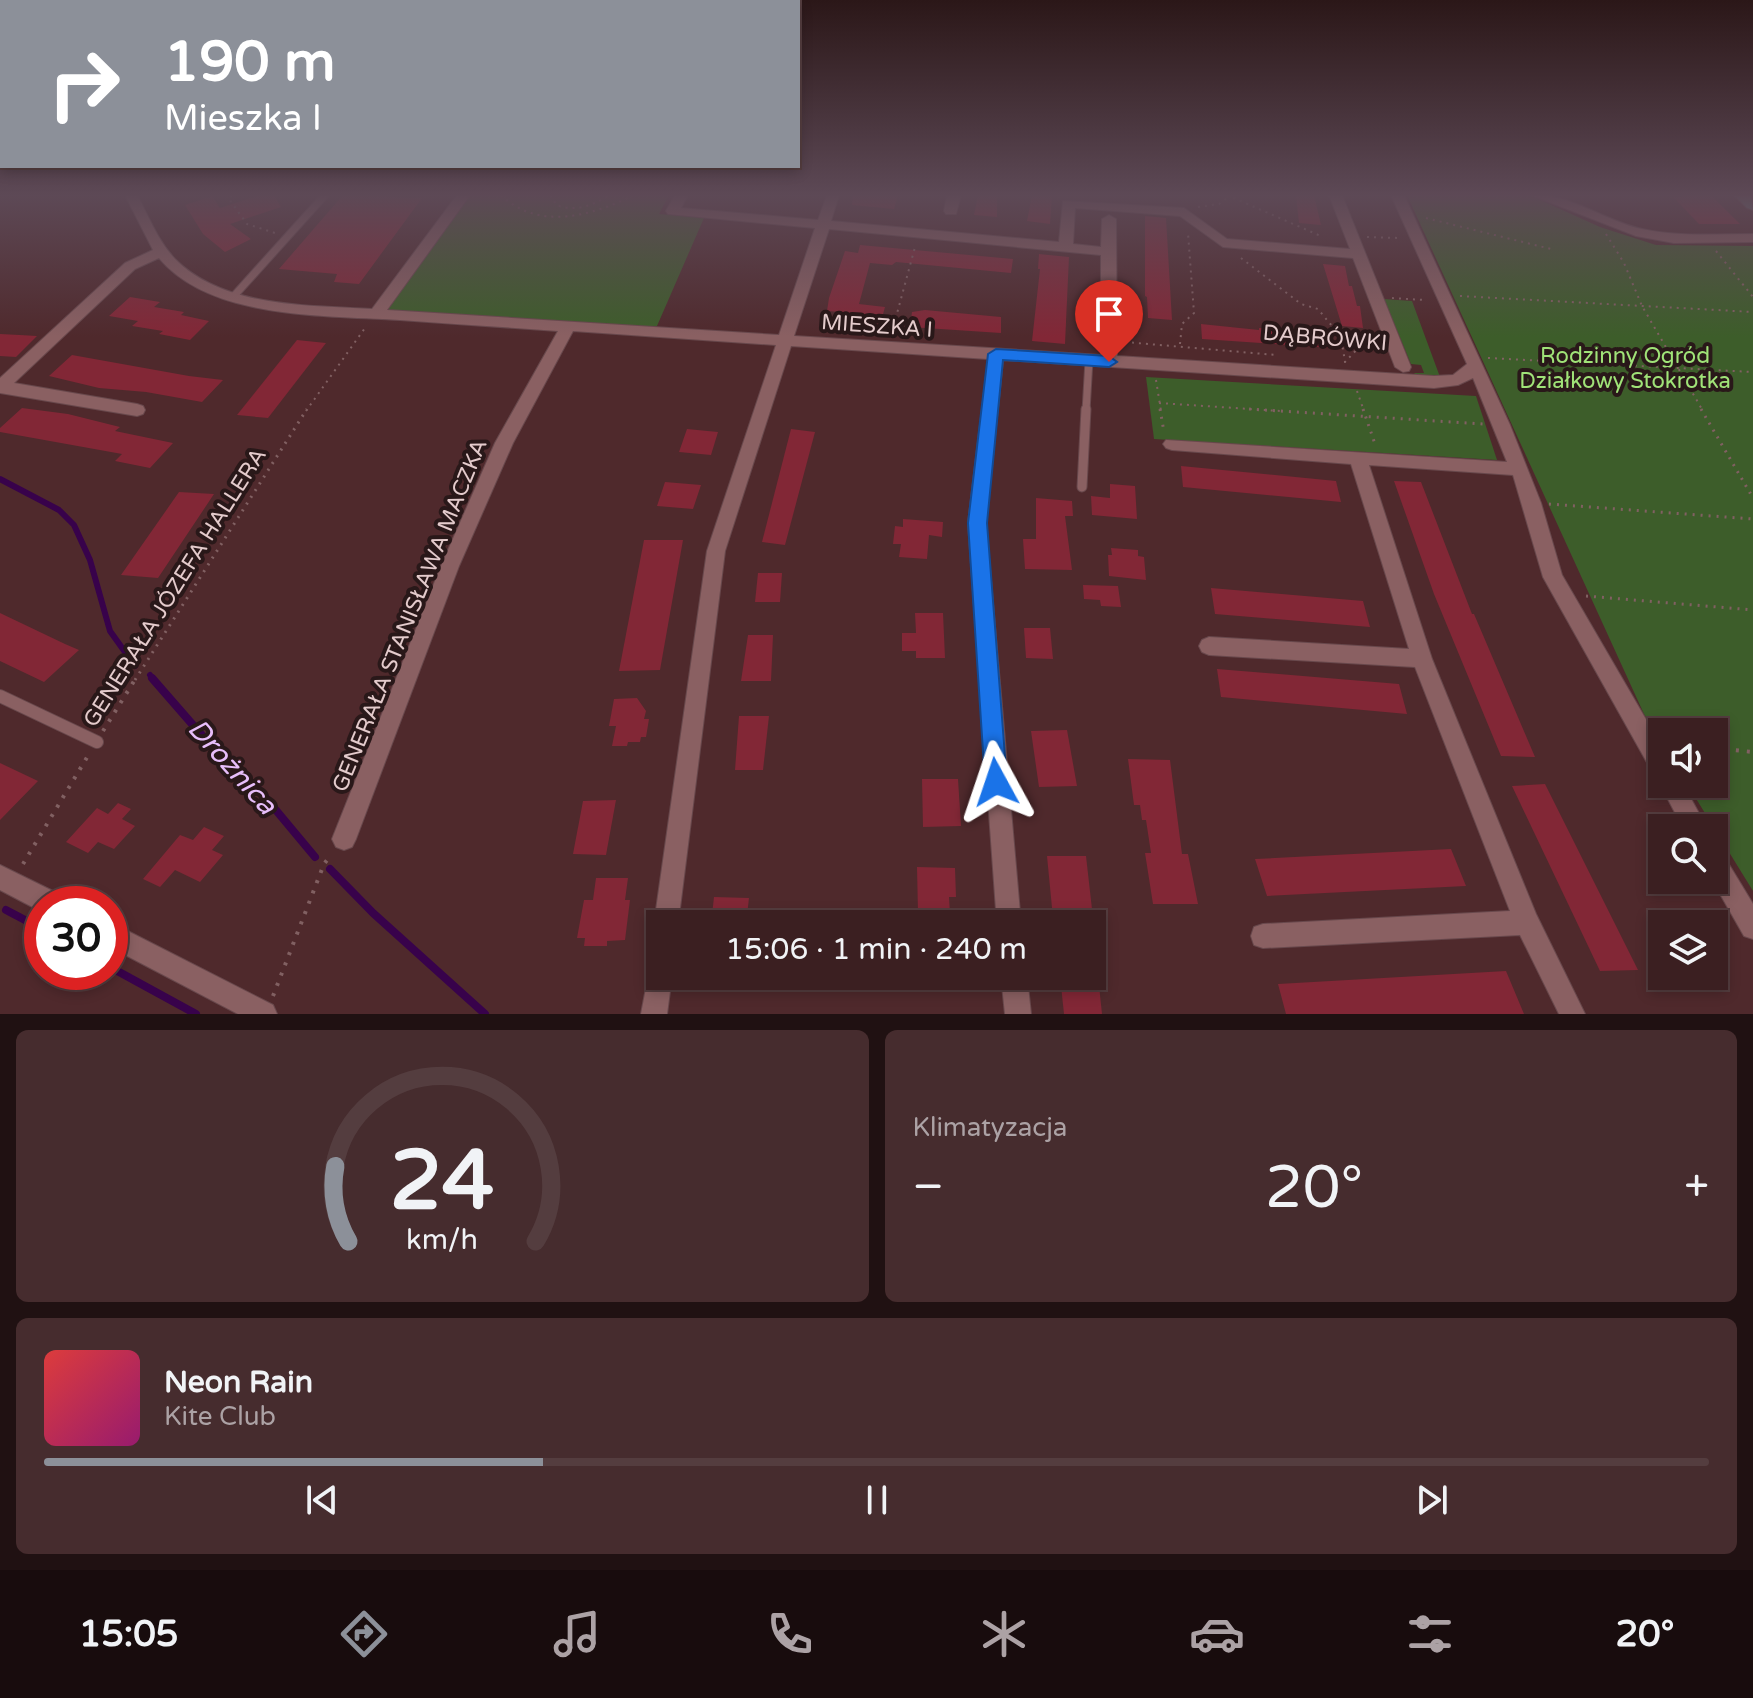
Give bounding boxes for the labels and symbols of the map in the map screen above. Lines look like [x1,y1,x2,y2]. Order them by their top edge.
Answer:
pin [1075,280,1143,362]
street label: MIESZKA I [820,309,934,343]
street label: DĄBRÓWKI [1262,319,1388,356]
park label: Rodzinny Ogród Działkowy Stokrotka [1519,343,1731,394]
street label: GENERAŁA STANISŁAWA MACZKA [327,435,493,796]
street label: GENERAŁA JÓZEFA HALLERA [77,443,272,732]
water label: Drożnica [181,712,285,822]
position arrow [954,740,1038,824]
speed limit sign: 30 [24,886,128,990]

